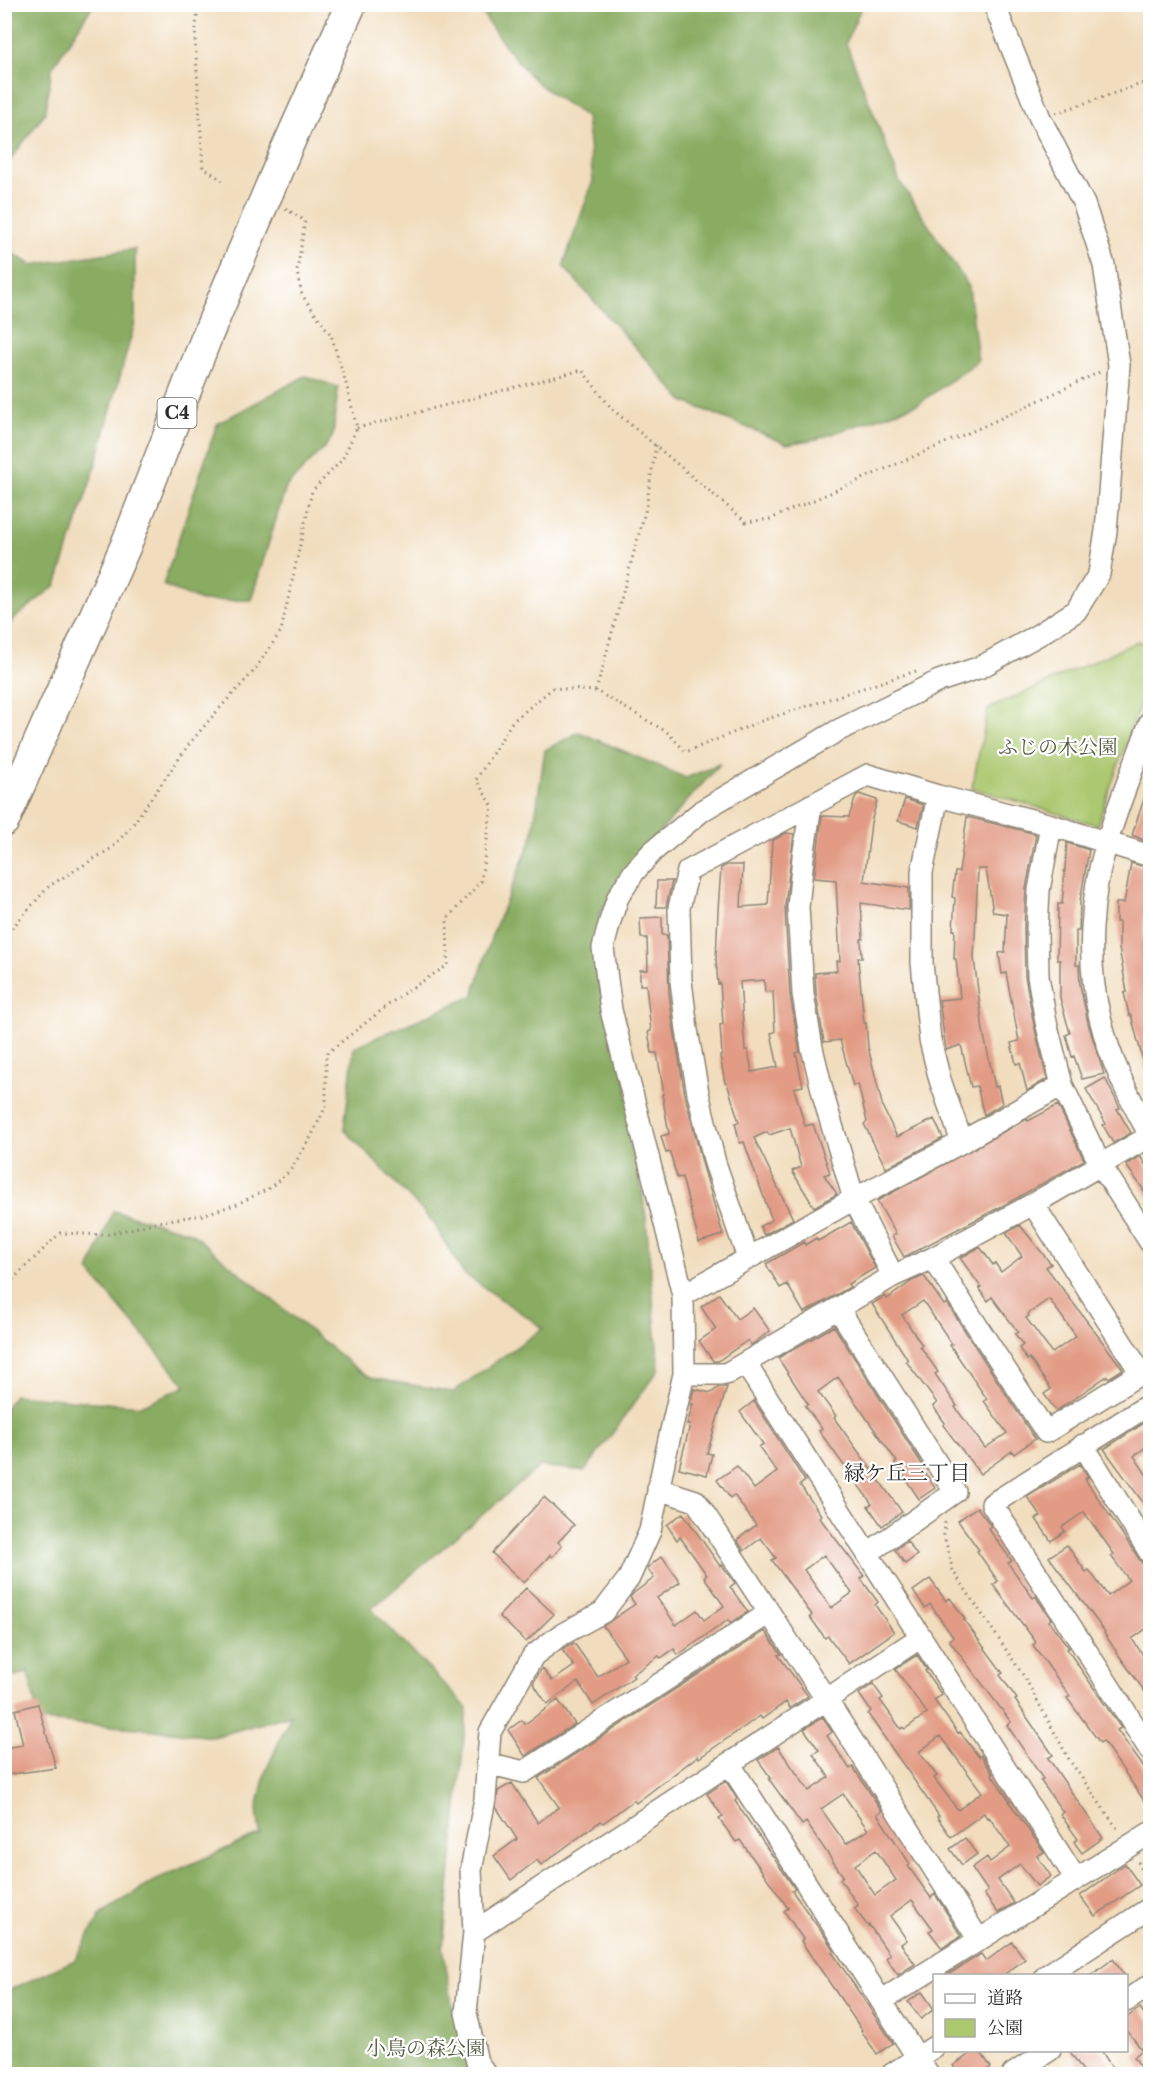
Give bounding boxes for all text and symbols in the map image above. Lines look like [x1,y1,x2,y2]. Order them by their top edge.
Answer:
road number: C4 [158,398,196,428]
park label: ふじの木公園 [998,735,1118,759]
district label: 緑ケ丘三丁目 [844,1460,970,1485]
legend [933,1974,1128,2052]
text: 道路 [987,1987,1023,2009]
text: 公園 [987,2017,1023,2039]
park label: 小鳥の森公園 [366,2036,486,2060]

